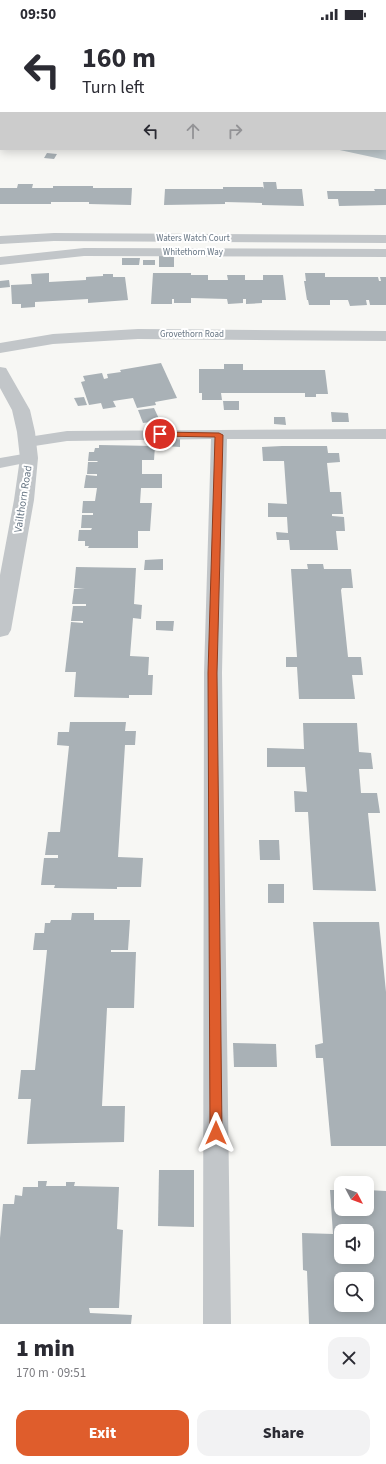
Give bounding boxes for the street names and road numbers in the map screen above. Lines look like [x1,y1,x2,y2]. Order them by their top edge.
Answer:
street label: Waters Watch Court [156,232,230,245]
street label: Whitethorn Way [163,246,224,259]
street label: Grovethorn Road [160,328,224,341]
street label: Vailthorn Road [10,464,36,534]

